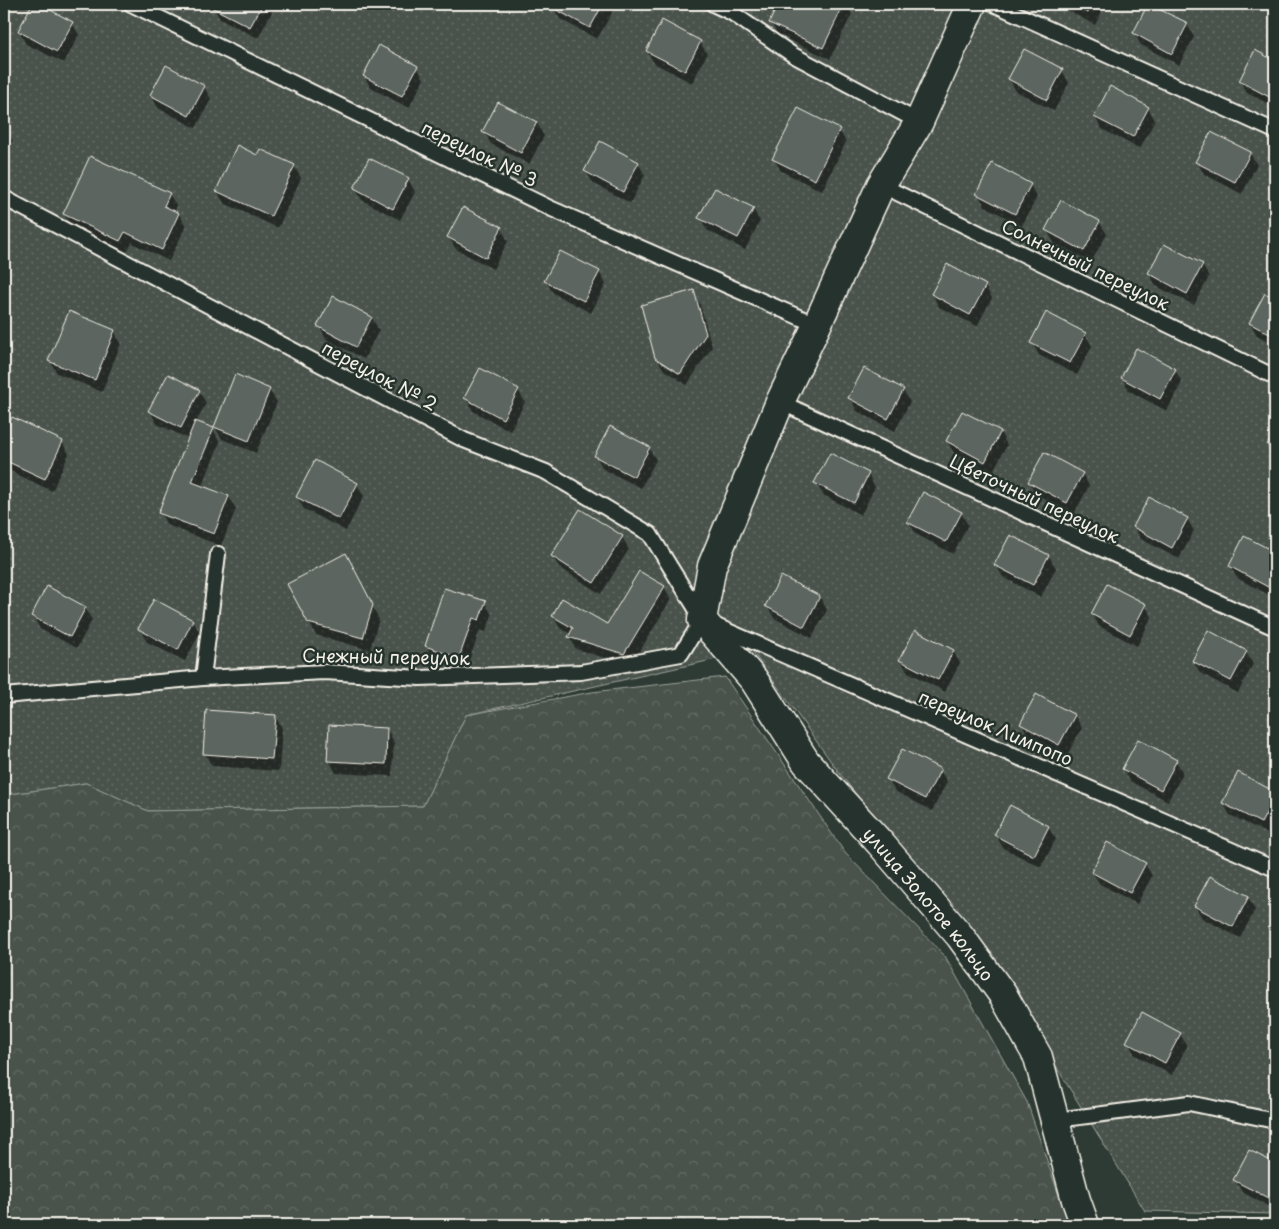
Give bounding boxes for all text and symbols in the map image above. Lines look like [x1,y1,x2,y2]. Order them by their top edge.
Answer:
street label: переулок № 3 [417,113,543,193]
street label: Солнечный переулок [997,212,1175,317]
street label: переулок № 2 [317,333,443,417]
street label: Цветочный переулок [946,447,1124,549]
street label: Снежный переулок [302,641,470,671]
street label: переулок Лимпопо [915,682,1077,772]
street label: улица Золотое кольцо [857,820,1002,986]

